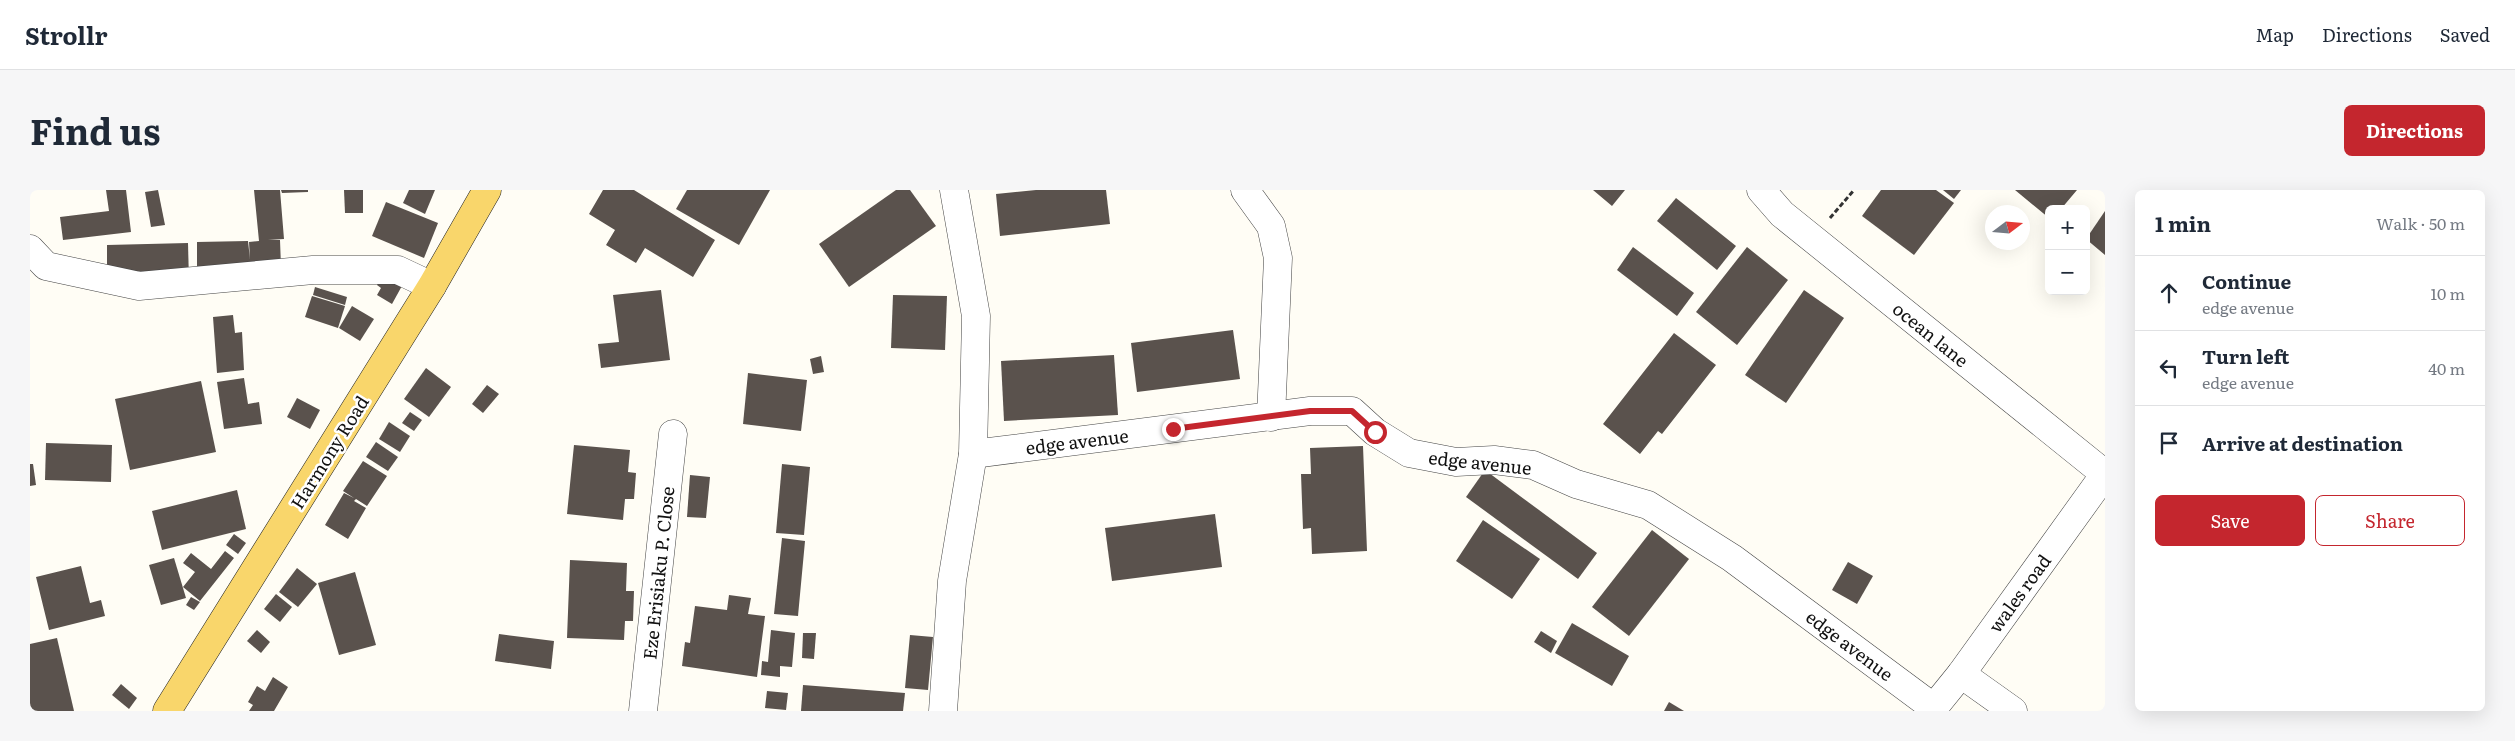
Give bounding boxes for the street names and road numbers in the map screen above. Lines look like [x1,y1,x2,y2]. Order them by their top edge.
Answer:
street label: ocean lane [1887,295,1975,373]
street label: Harmony Road [283,390,375,514]
street label: edge avenue [1024,421,1130,461]
street label: edge avenue [1427,443,1533,481]
street label: Eze Erisiaku P. Close [635,485,681,661]
street label: wales road [1981,548,2057,638]
street label: edge avenue [1801,603,1899,687]

